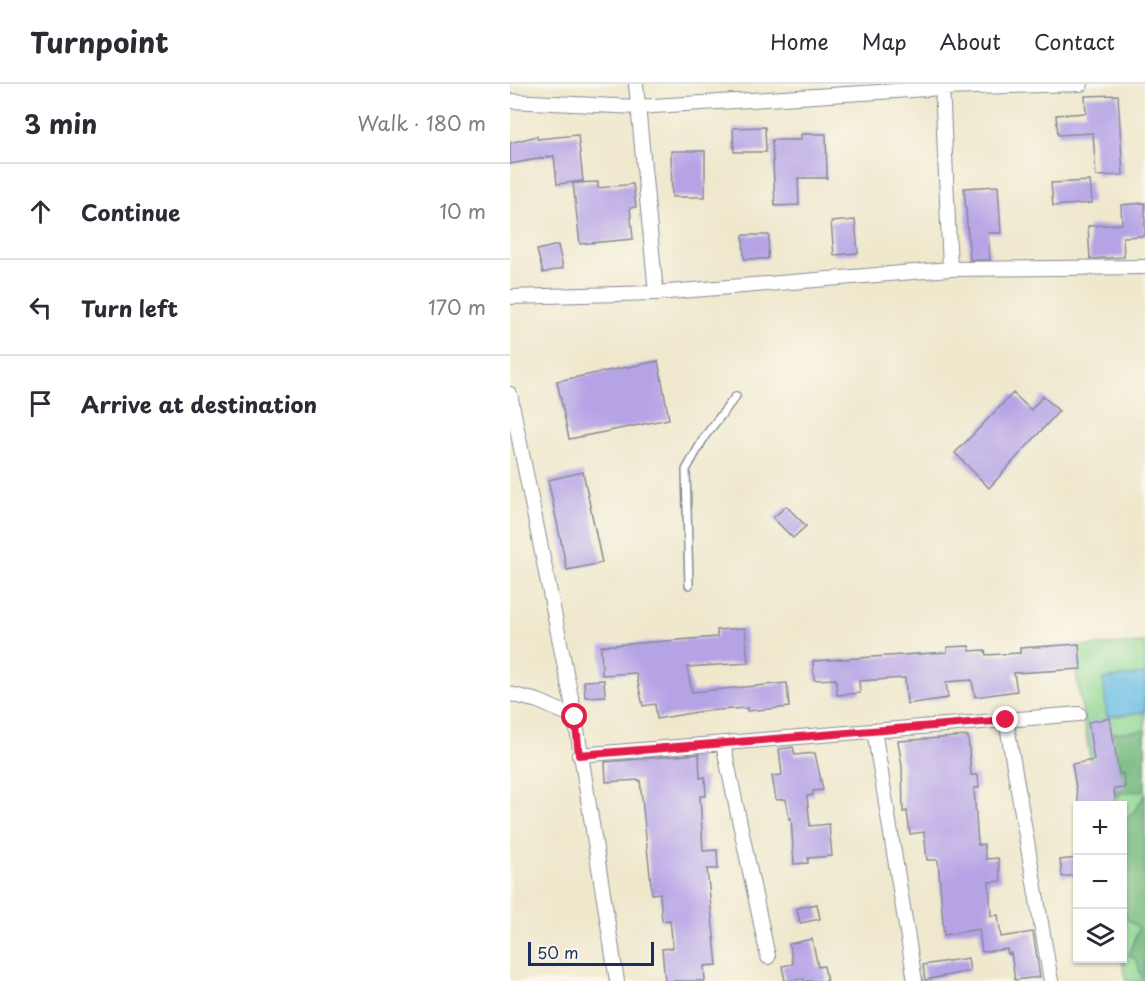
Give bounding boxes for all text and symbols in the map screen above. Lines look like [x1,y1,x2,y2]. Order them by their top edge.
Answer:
text: Turnpoint [30,20,169,63]
text: Home [770,25,829,57]
text: Map [862,25,907,57]
text: About [940,25,1001,57]
text: Contact [1034,25,1115,57]
text: 3 min [24,104,97,143]
text: Walk · 180 m [358,108,486,138]
icon: ahead [24,195,57,228]
text: Continue [81,195,180,228]
text: 10 m [439,196,486,226]
icon: left [24,291,57,324]
text: Turn left [81,291,178,324]
text: 170 m [428,292,486,322]
icon: arrive [24,387,57,420]
text: Arrive at destination [81,387,317,420]
route start [561,703,587,729]
route end [992,706,1018,732]
map controls [1073,801,1127,963]
button: + [1073,801,1127,855]
button: − [1073,855,1127,909]
button: layers [1073,909,1127,963]
scale bar [528,939,654,966]
text: 50 m [537,940,578,964]

